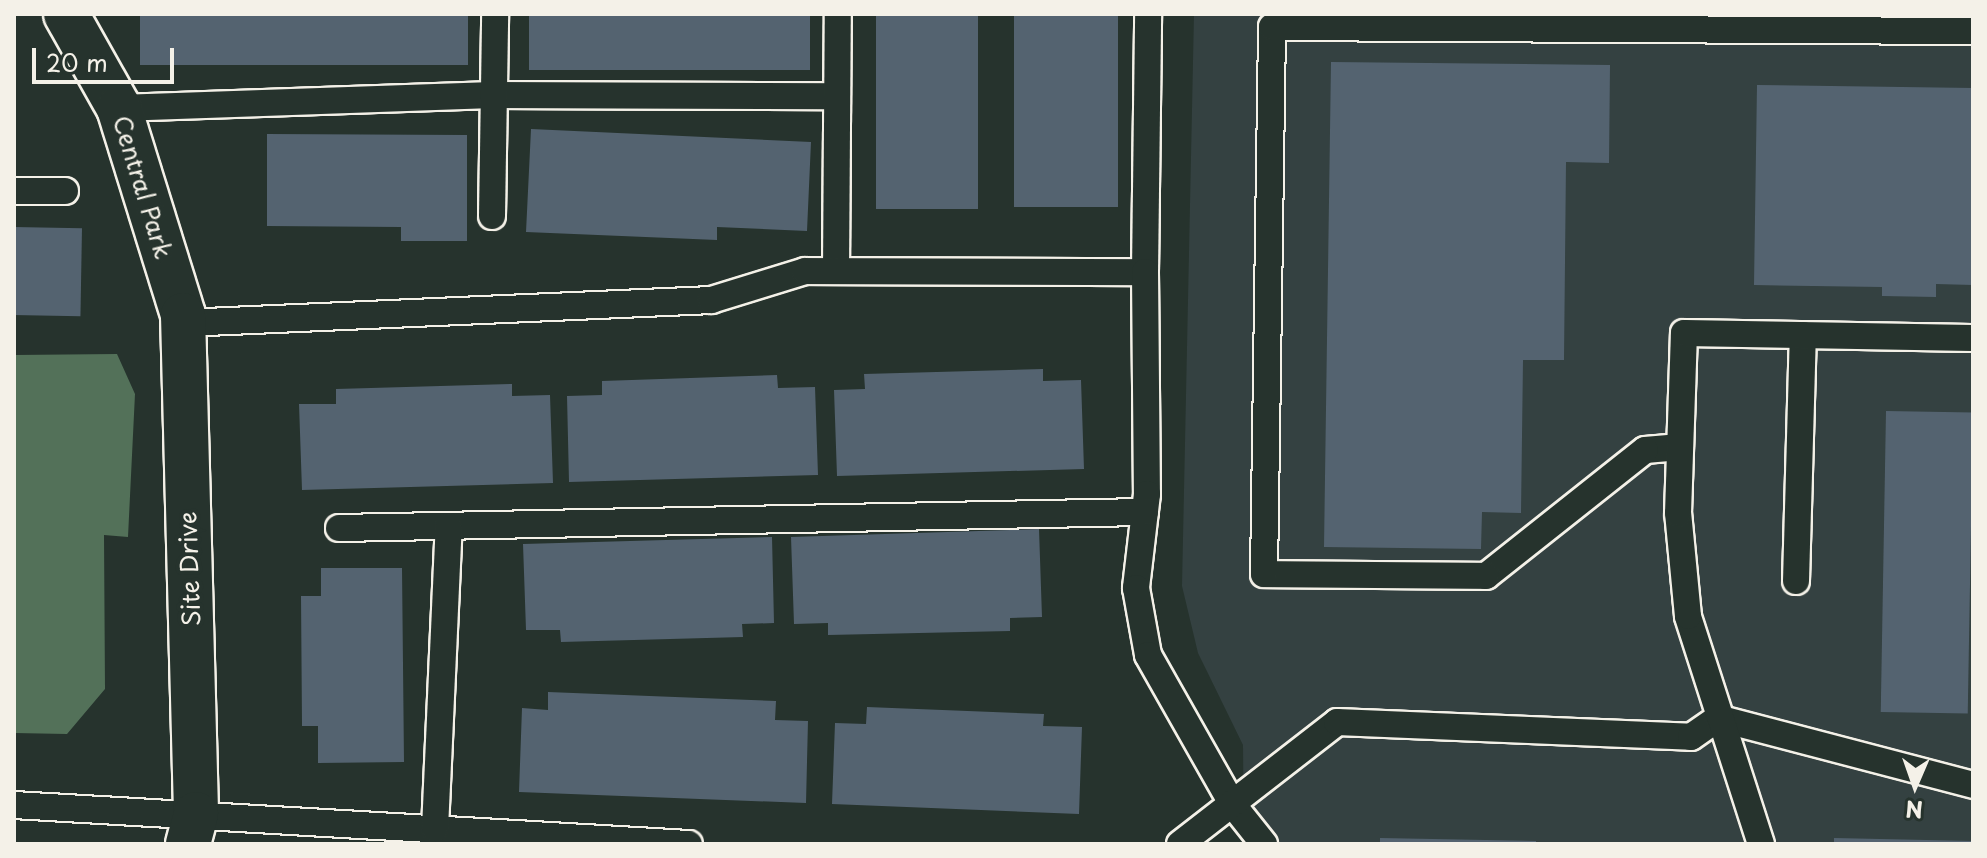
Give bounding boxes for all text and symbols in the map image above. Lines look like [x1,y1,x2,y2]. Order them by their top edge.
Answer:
scale bar [36,32,178,82]
text: 20 m [46,44,108,80]
street label: Central Park [108,112,178,262]
street label: Site Drive [173,511,205,627]
north arrow [1875,746,1955,826]
text: N [1905,794,1923,827]

